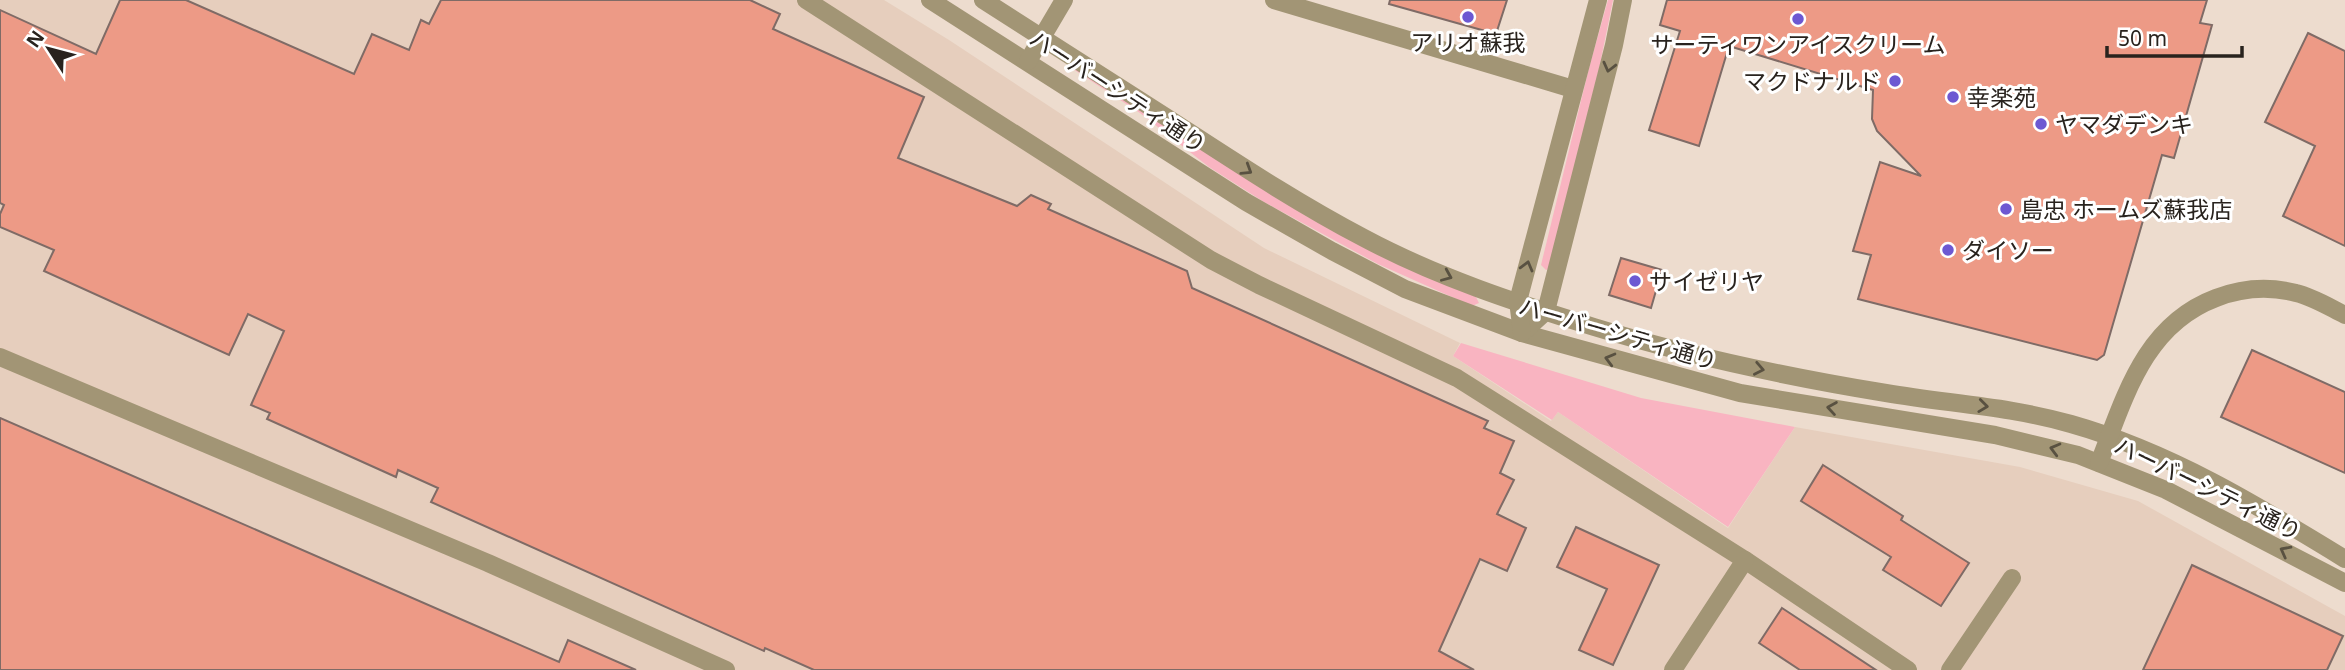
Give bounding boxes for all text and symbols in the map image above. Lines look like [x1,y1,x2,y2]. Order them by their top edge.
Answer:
marker: アリオ蘇我 [1460,9,1476,25]
marker: サーティワンアイスクリーム [1790,11,1806,27]
north arrow [14,14,84,84]
scale bar [2107,14,2242,58]
street label: ハーバーシティ通り [1023,22,1213,160]
text: 50 m [2118,24,2167,52]
text: N [20,25,50,53]
place label: アリオ蘇我 [1411,26,1526,58]
place label: サーティワンアイスクリーム [1650,28,1946,60]
one-way arrow [1603,61,1617,73]
place label: マクドナルド [1743,65,1881,97]
marker: マクドナルド [1887,73,1903,89]
place label: 幸楽苑 [1967,81,2036,113]
marker: 幸楽苑 [1945,89,1961,105]
place label: ヤマダデンキ [2055,108,2193,140]
marker: ヤマダデンキ [2033,116,2049,132]
one-way arrow [1239,161,1252,174]
place label: 島忠 ホームズ蘇我店 [2020,193,2232,225]
marker: 島忠 ホームズ蘇我店 [1998,201,2014,217]
place label: ダイソー [1962,234,2054,266]
marker: ダイソー [1940,242,1956,258]
one-way arrow [1519,261,1533,273]
place label: サイゼリヤ [1649,265,1764,297]
one-way arrow [1440,268,1453,282]
marker: サイゼリヤ [1627,273,1643,289]
street label: ハーバーシティ通り [1515,289,1721,377]
one-way arrow [1604,353,1616,367]
one-way arrow [1753,360,1765,375]
one-way arrow [1977,398,1989,413]
one-way arrow [1826,400,1837,415]
street label: ハーバーシティ通り [2109,429,2307,547]
one-way arrow [2049,443,2061,457]
one-way arrow [2280,546,2292,560]

